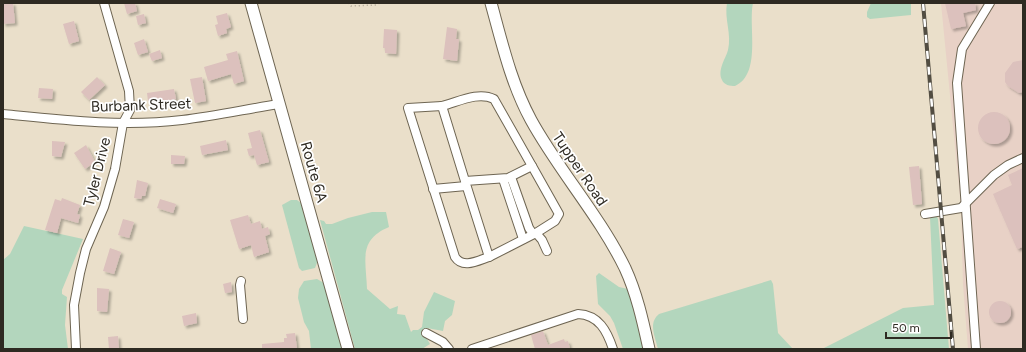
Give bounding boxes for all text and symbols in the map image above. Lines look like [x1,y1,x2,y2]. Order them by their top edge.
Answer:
street label: Burbank Street [91,94,192,116]
street label: Tupper Road [549,129,611,209]
street label: Tyler Drive [80,135,114,209]
street label: Route 6A [297,139,331,205]
scale bar [886,314,951,340]
text: 50 m [892,321,920,335]

